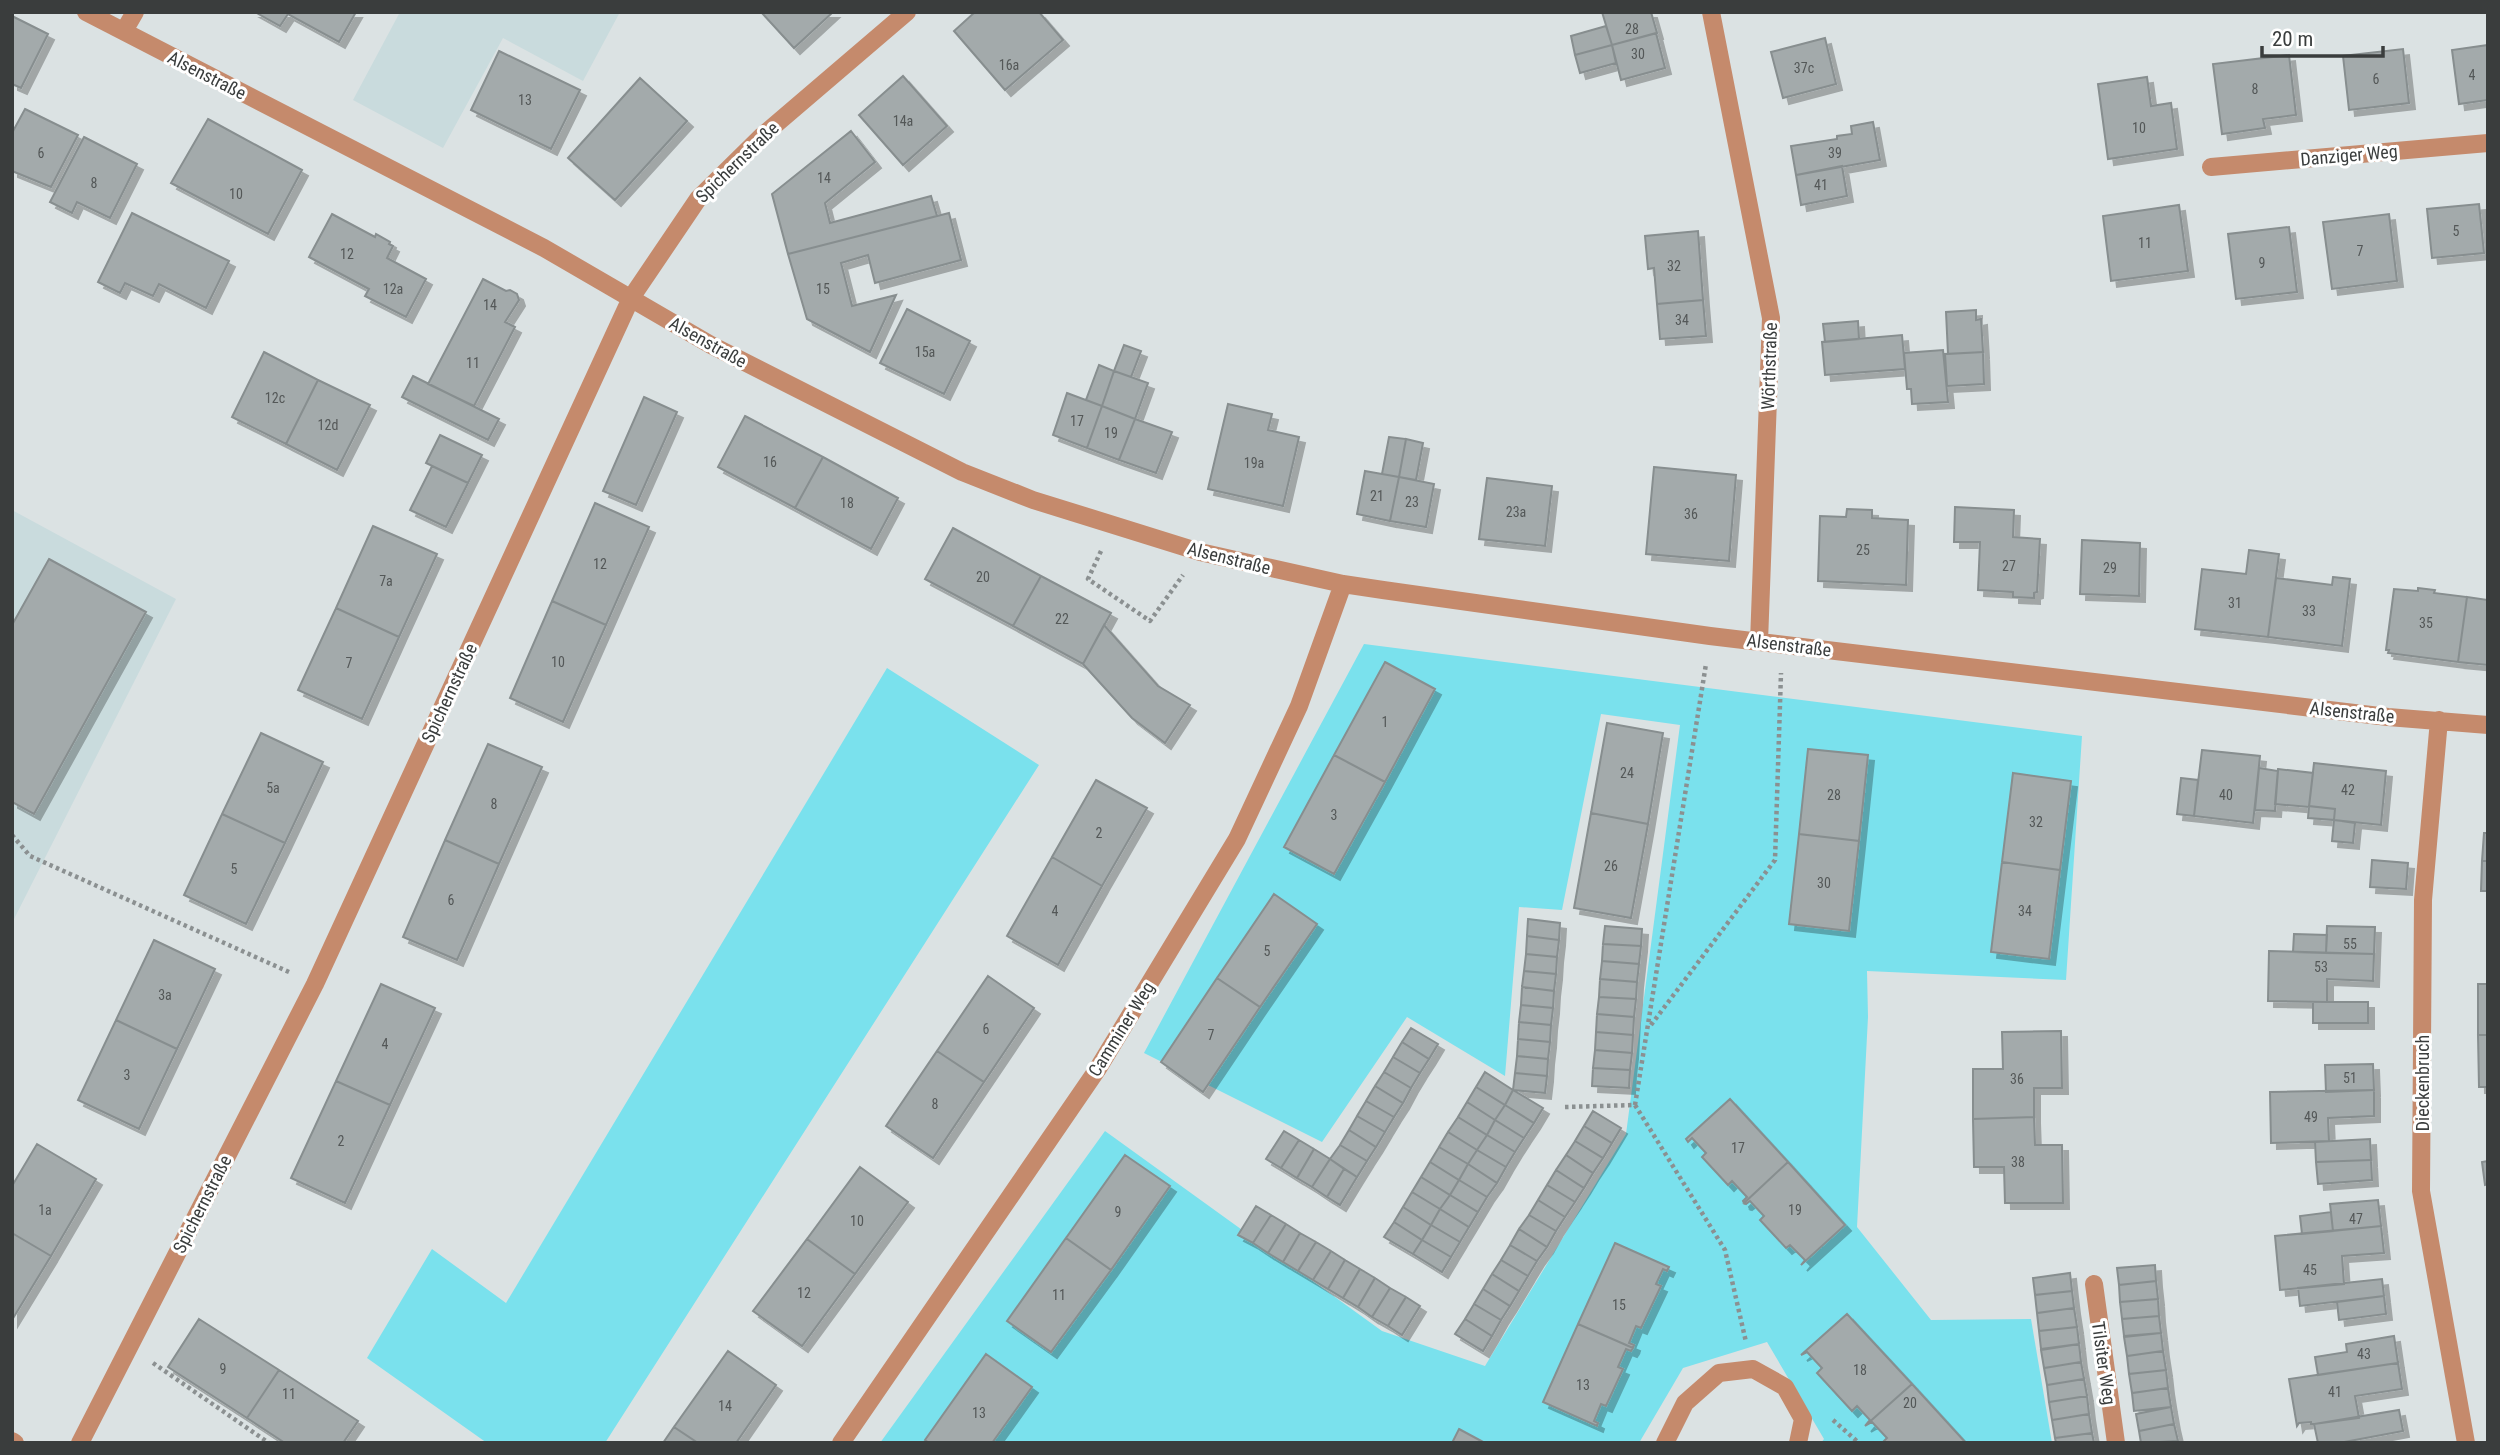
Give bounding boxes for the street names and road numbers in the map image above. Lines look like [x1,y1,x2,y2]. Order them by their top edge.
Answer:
street label: Alsenstraße [164,46,250,104]
street label: Spichernstraße [691,117,783,207]
street label: Danziger Weg [2300,140,2398,170]
street label: Alsenstraße [666,312,750,372]
street label: Wörthstraße [1757,322,1781,410]
street label: Alsenstraße [1185,538,1273,578]
street label: Alsenstraße [1746,629,1832,661]
street label: Spichernstraße [417,640,481,746]
street label: Alsenstraße [2309,697,2395,727]
street label: Camminer Weg [1084,978,1158,1080]
street label: Dieckenbruch [2412,1035,2433,1131]
street label: Spichernstraße [168,1152,236,1256]
street label: Tilsiter Weg [2088,1320,2120,1406]

